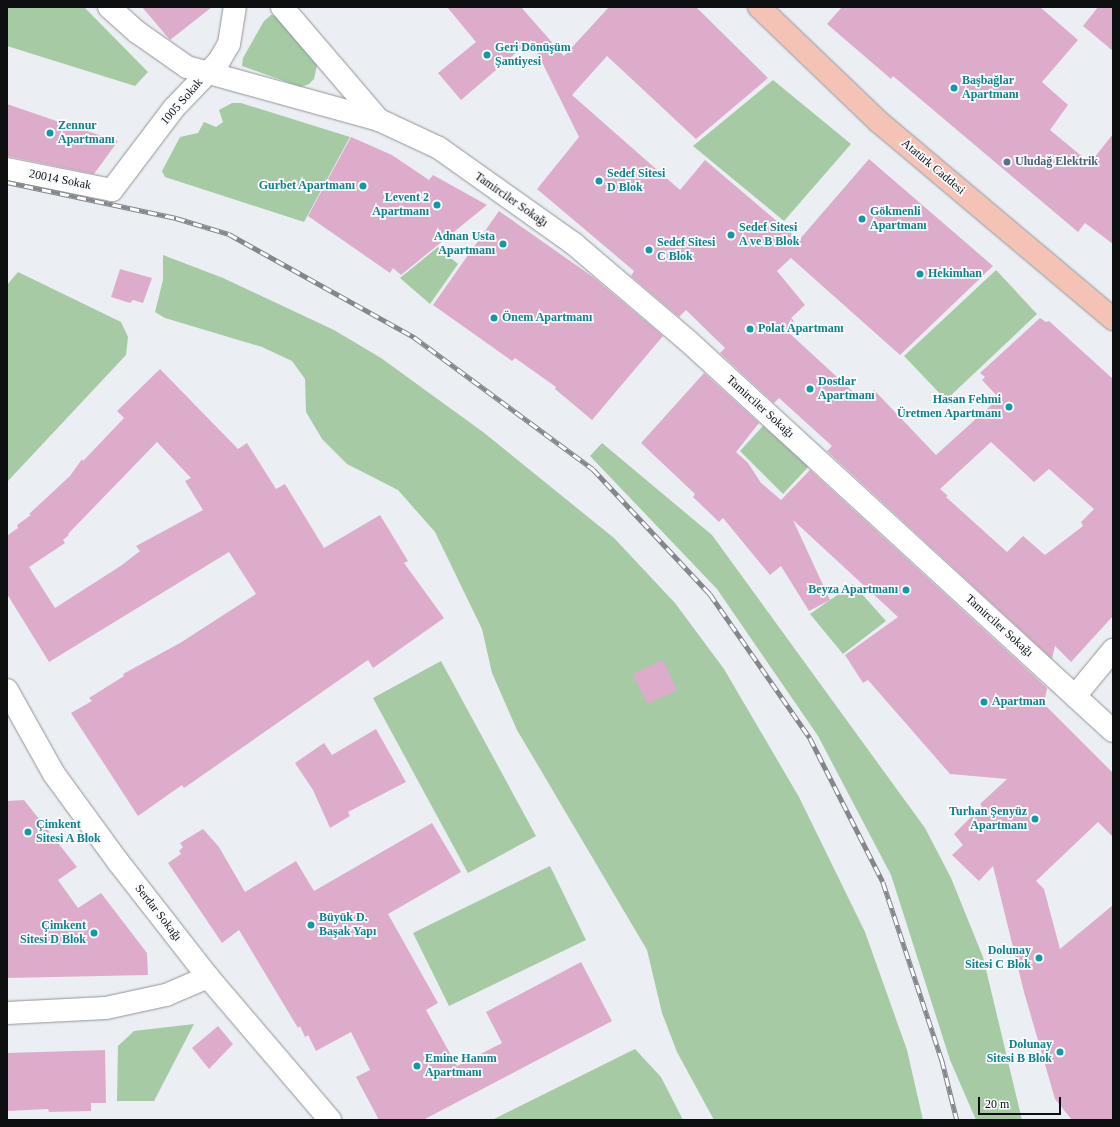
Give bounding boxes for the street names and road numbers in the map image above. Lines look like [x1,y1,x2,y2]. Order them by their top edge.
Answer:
street label: 1005 Sokak [158,76,206,128]
street label: Atatürk Caddesi [898,136,968,198]
street label: 20014 Sokak [28,167,92,193]
street label: Tamirciler Sokağı [472,169,550,231]
street label: Tamirciler Sokağı [723,373,797,441]
street label: Tamirciler Sokağı [962,592,1036,660]
street label: Serdar Sokağı [132,882,184,944]

